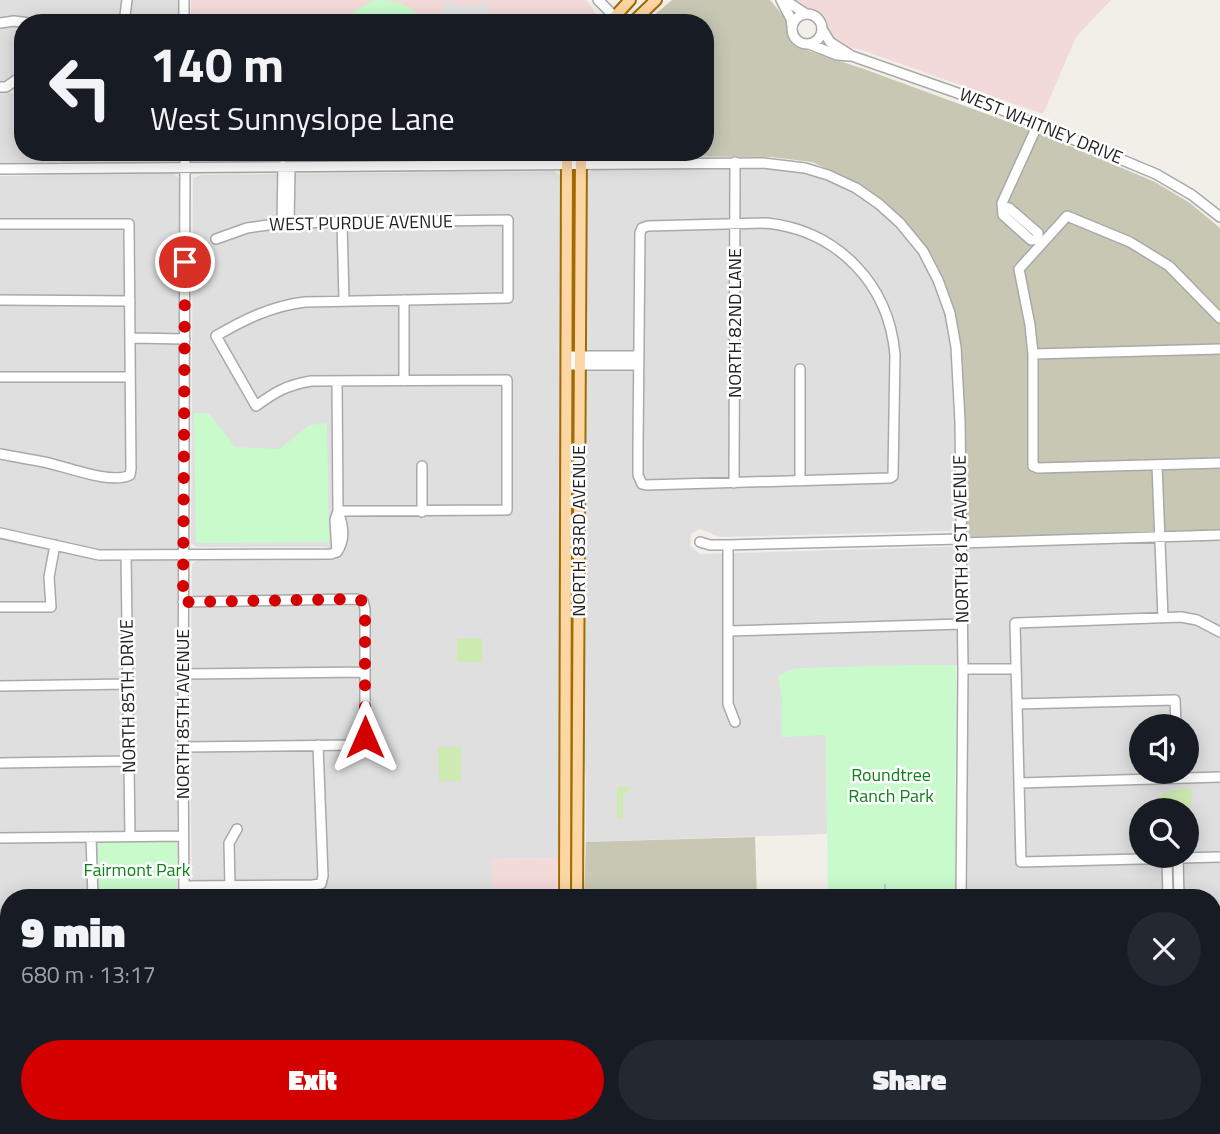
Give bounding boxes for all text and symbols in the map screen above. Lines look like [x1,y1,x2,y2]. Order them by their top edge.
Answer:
text: 140 m [150,26,284,101]
icon: left [35,42,126,133]
street label: WEST WHITNEY DRIVE [955,80,1127,171]
text: West Sunnyslope Lane [150,94,455,142]
street label: WEST PURDUE AVENUE [269,207,453,238]
pin [155,232,215,292]
icon: arrive [166,243,204,281]
street label: NORTH 82ND LANE [721,248,748,398]
street label: NORTH 83RD AVENUE [565,445,592,617]
street label: NORTH 81ST AVENUE [946,455,975,623]
street label: NORTH 85TH DRIVE [113,619,142,773]
street label: NORTH 85TH AVENUE [169,629,196,799]
position arrow [328,700,402,774]
map controls [1129,714,1199,868]
button: sound [1129,714,1199,784]
park label: Roundtree Ranch Park [848,761,934,809]
button: search [1129,798,1199,868]
park label: Fairmont Park [84,856,191,883]
text: 9 min [21,899,125,963]
button: close [1127,912,1201,986]
text: 680 m · 13:17 [21,957,156,992]
button: Exit [21,1040,604,1120]
button: Share [618,1040,1201,1120]

